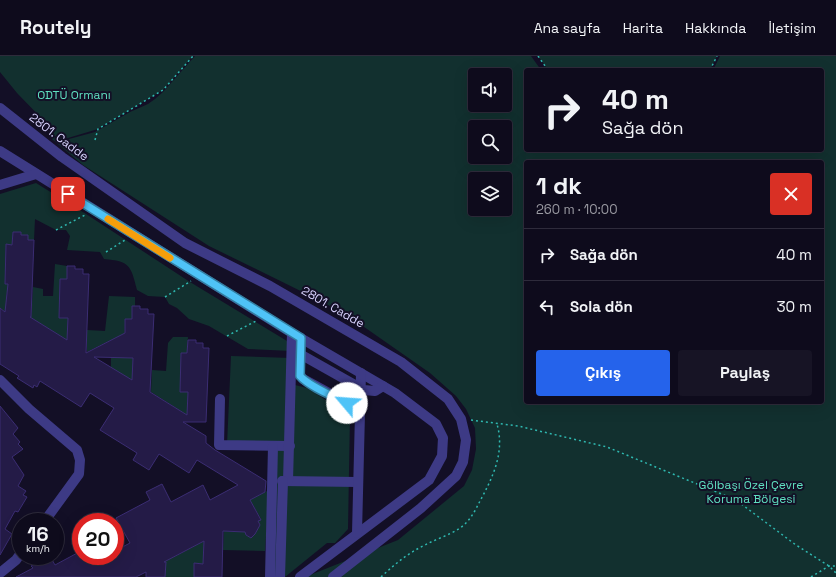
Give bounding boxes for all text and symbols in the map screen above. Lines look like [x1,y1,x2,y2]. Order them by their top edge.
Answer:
text: Routely [20,15,91,40]
text: Ana sayfa [534,19,601,37]
text: Harita [623,19,663,37]
text: Hakkında [685,19,746,37]
text: İletişim [768,19,816,37]
map controls [468,68,512,216]
button: sound [468,68,512,112]
text: 40 m [602,81,669,117]
icon: right [536,84,588,136]
park label: ODTÜ Ormanı [37,87,111,103]
street label: 2801. Cadde [26,110,92,164]
text: Sağa dön [602,116,683,139]
button: search [468,120,512,164]
text: 1 dk [536,170,582,201]
button: layers [468,172,512,216]
button: close [770,173,812,215]
pin [51,177,85,211]
icon: arrive [57,183,79,205]
text: 260 m · 10:00 [536,201,617,218]
icon: right [536,244,558,266]
text: Sağa dön [570,245,638,264]
text: 40 m [776,245,812,264]
street label: 2801. Cadde [299,283,367,331]
icon: left [536,296,558,318]
text: Sola dön [570,297,633,316]
text: 30 m [777,297,812,316]
button: Çıkış [536,350,670,396]
button: Paylaş [678,350,812,396]
position arrow [326,382,368,424]
park label: Gölbaşı Özel Çevre Koruma Bölgesi [699,477,803,507]
speed limit sign: 20 [72,513,124,565]
text: 16 [27,521,49,547]
text: km/h [26,542,50,555]

